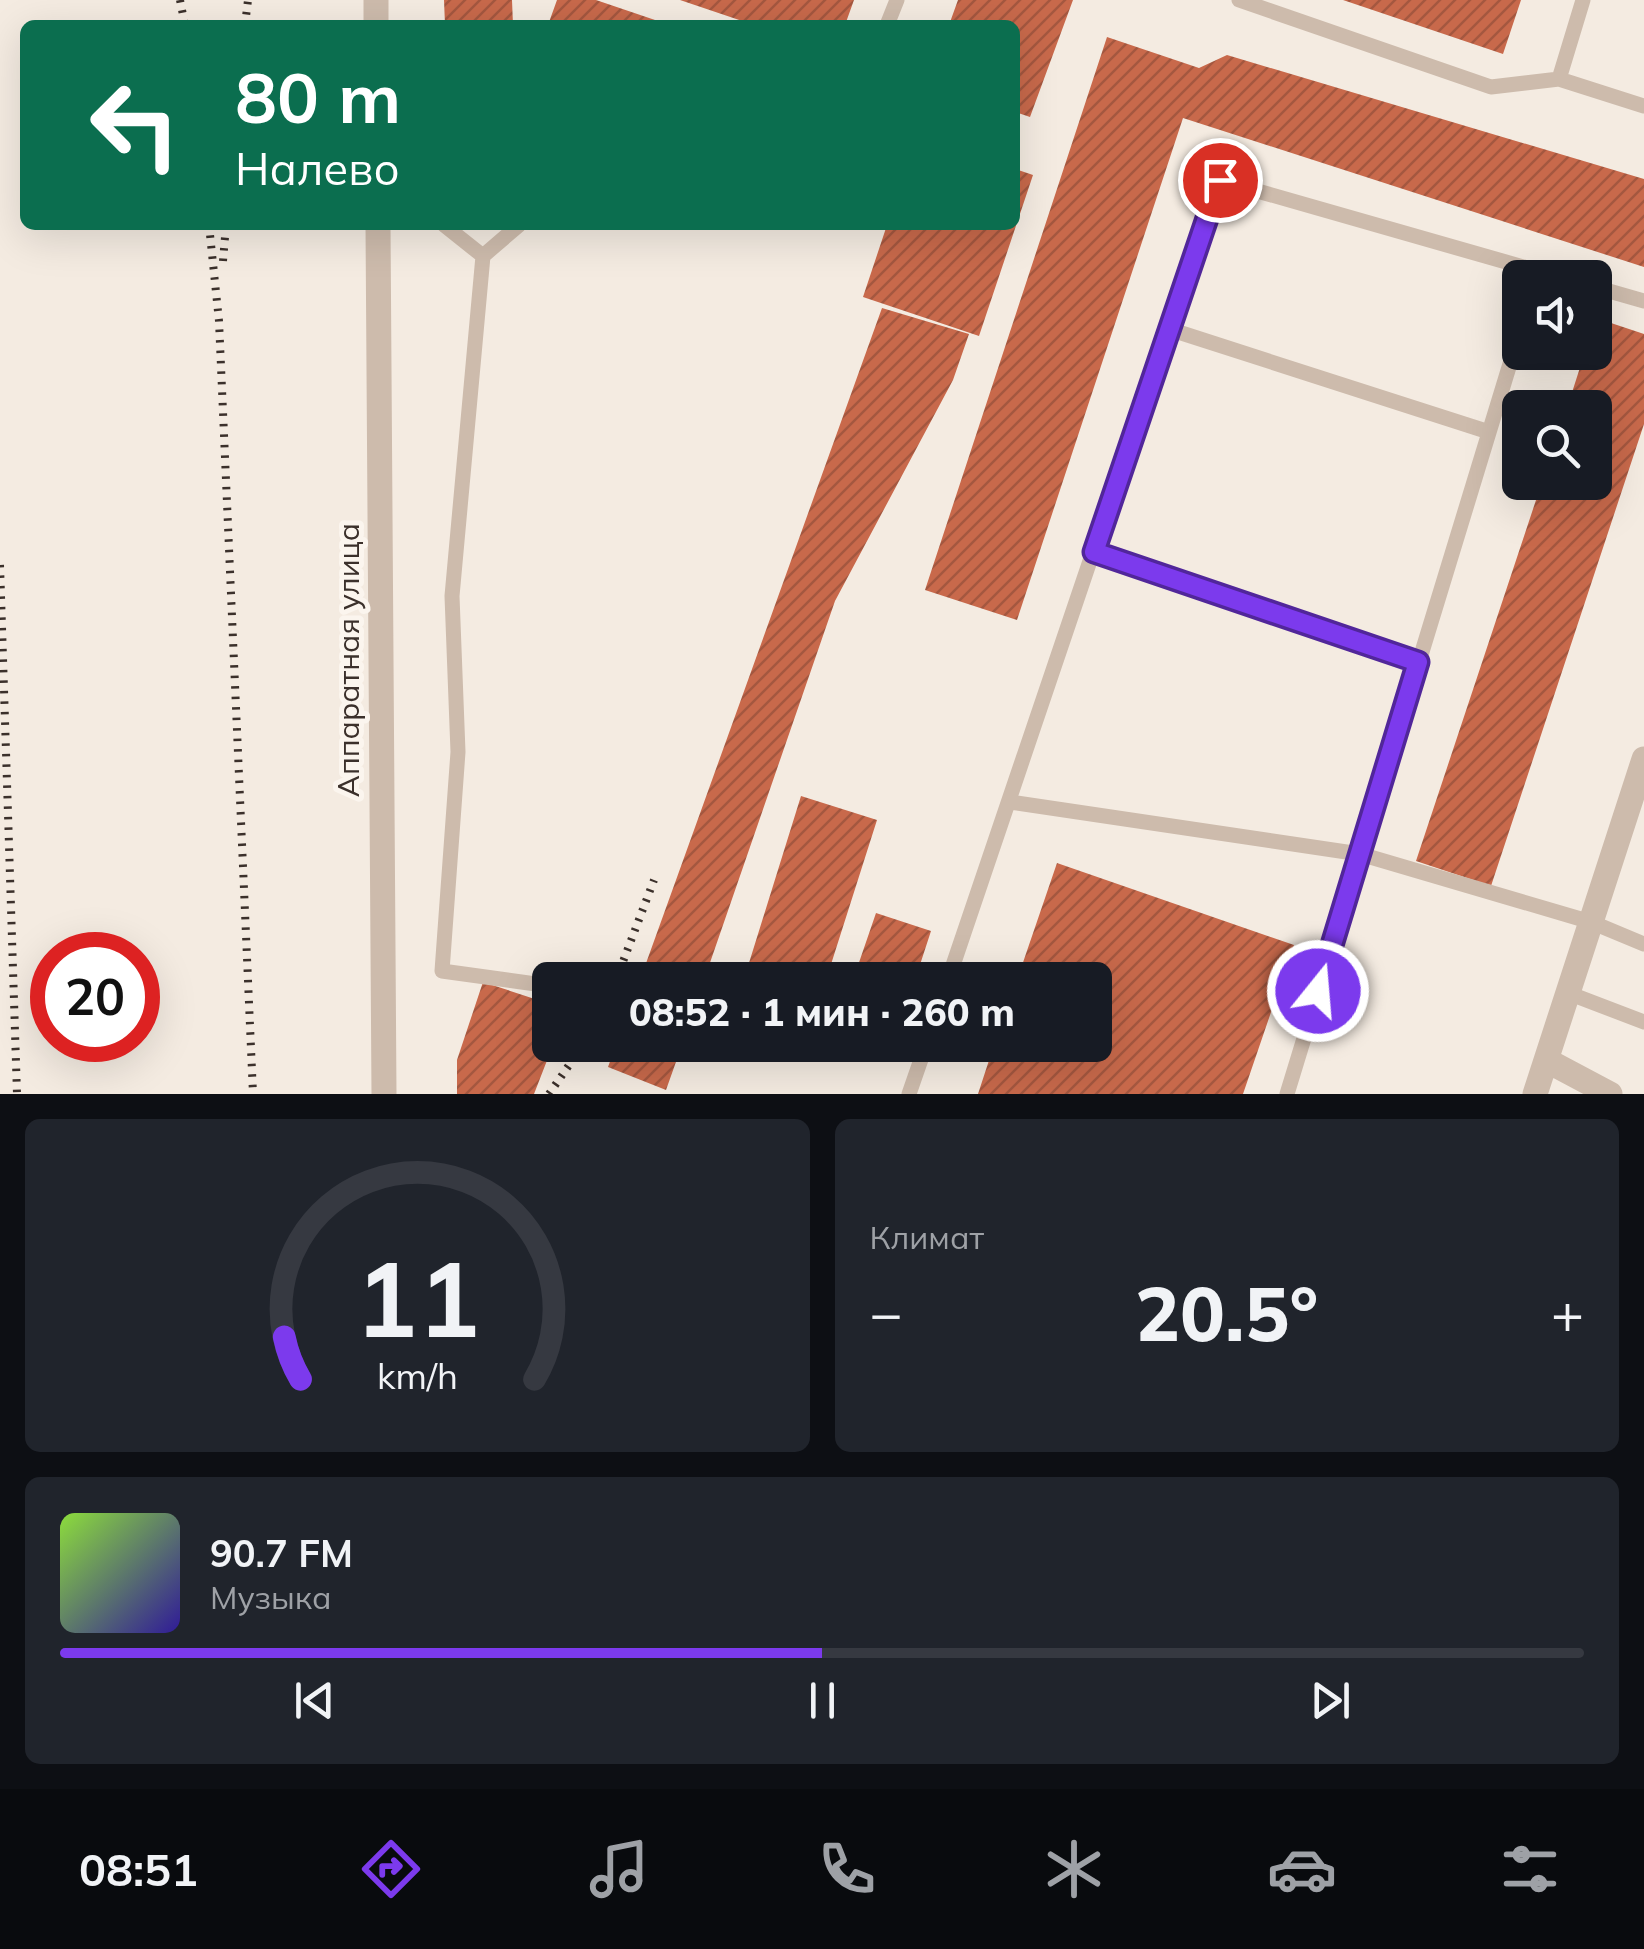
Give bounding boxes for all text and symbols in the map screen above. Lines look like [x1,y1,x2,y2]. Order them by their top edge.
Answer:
text: 80 m [235,53,401,141]
icon: left [70,60,200,190]
pin [1178,138,1263,223]
text: Налево [235,140,400,196]
icon: arrive [1193,153,1248,208]
map controls [1502,260,1612,500]
button: sound [1502,260,1612,370]
button: search [1502,390,1612,500]
street label: Аппаратная улица [329,523,367,797]
speed limit sign: 20 [30,932,160,1062]
position arrow [1266,939,1370,1043]
text: 08:52 · 1 мин · 260 m [629,988,1015,1036]
text: Климат [870,1217,984,1257]
text: 11 [355,1232,480,1363]
text: 20.5° [1135,1266,1318,1360]
text: − [870,1278,903,1347]
text: + [1551,1278,1584,1347]
text: km/h [377,1353,458,1398]
text: 90.7 FM [210,1529,353,1577]
text: Музыка [210,1577,332,1617]
icon: previous [287,1673,342,1728]
icon: pause [795,1673,850,1728]
icon: next [1303,1673,1358,1728]
icon: directions [356,1834,426,1904]
icon: music [584,1834,654,1904]
icon: phone [812,1834,882,1904]
icon: climate [1039,1834,1109,1904]
icon: car [1267,1834,1337,1904]
icon: filters [1495,1834,1565,1904]
text: 08:51 [79,1841,198,1897]

